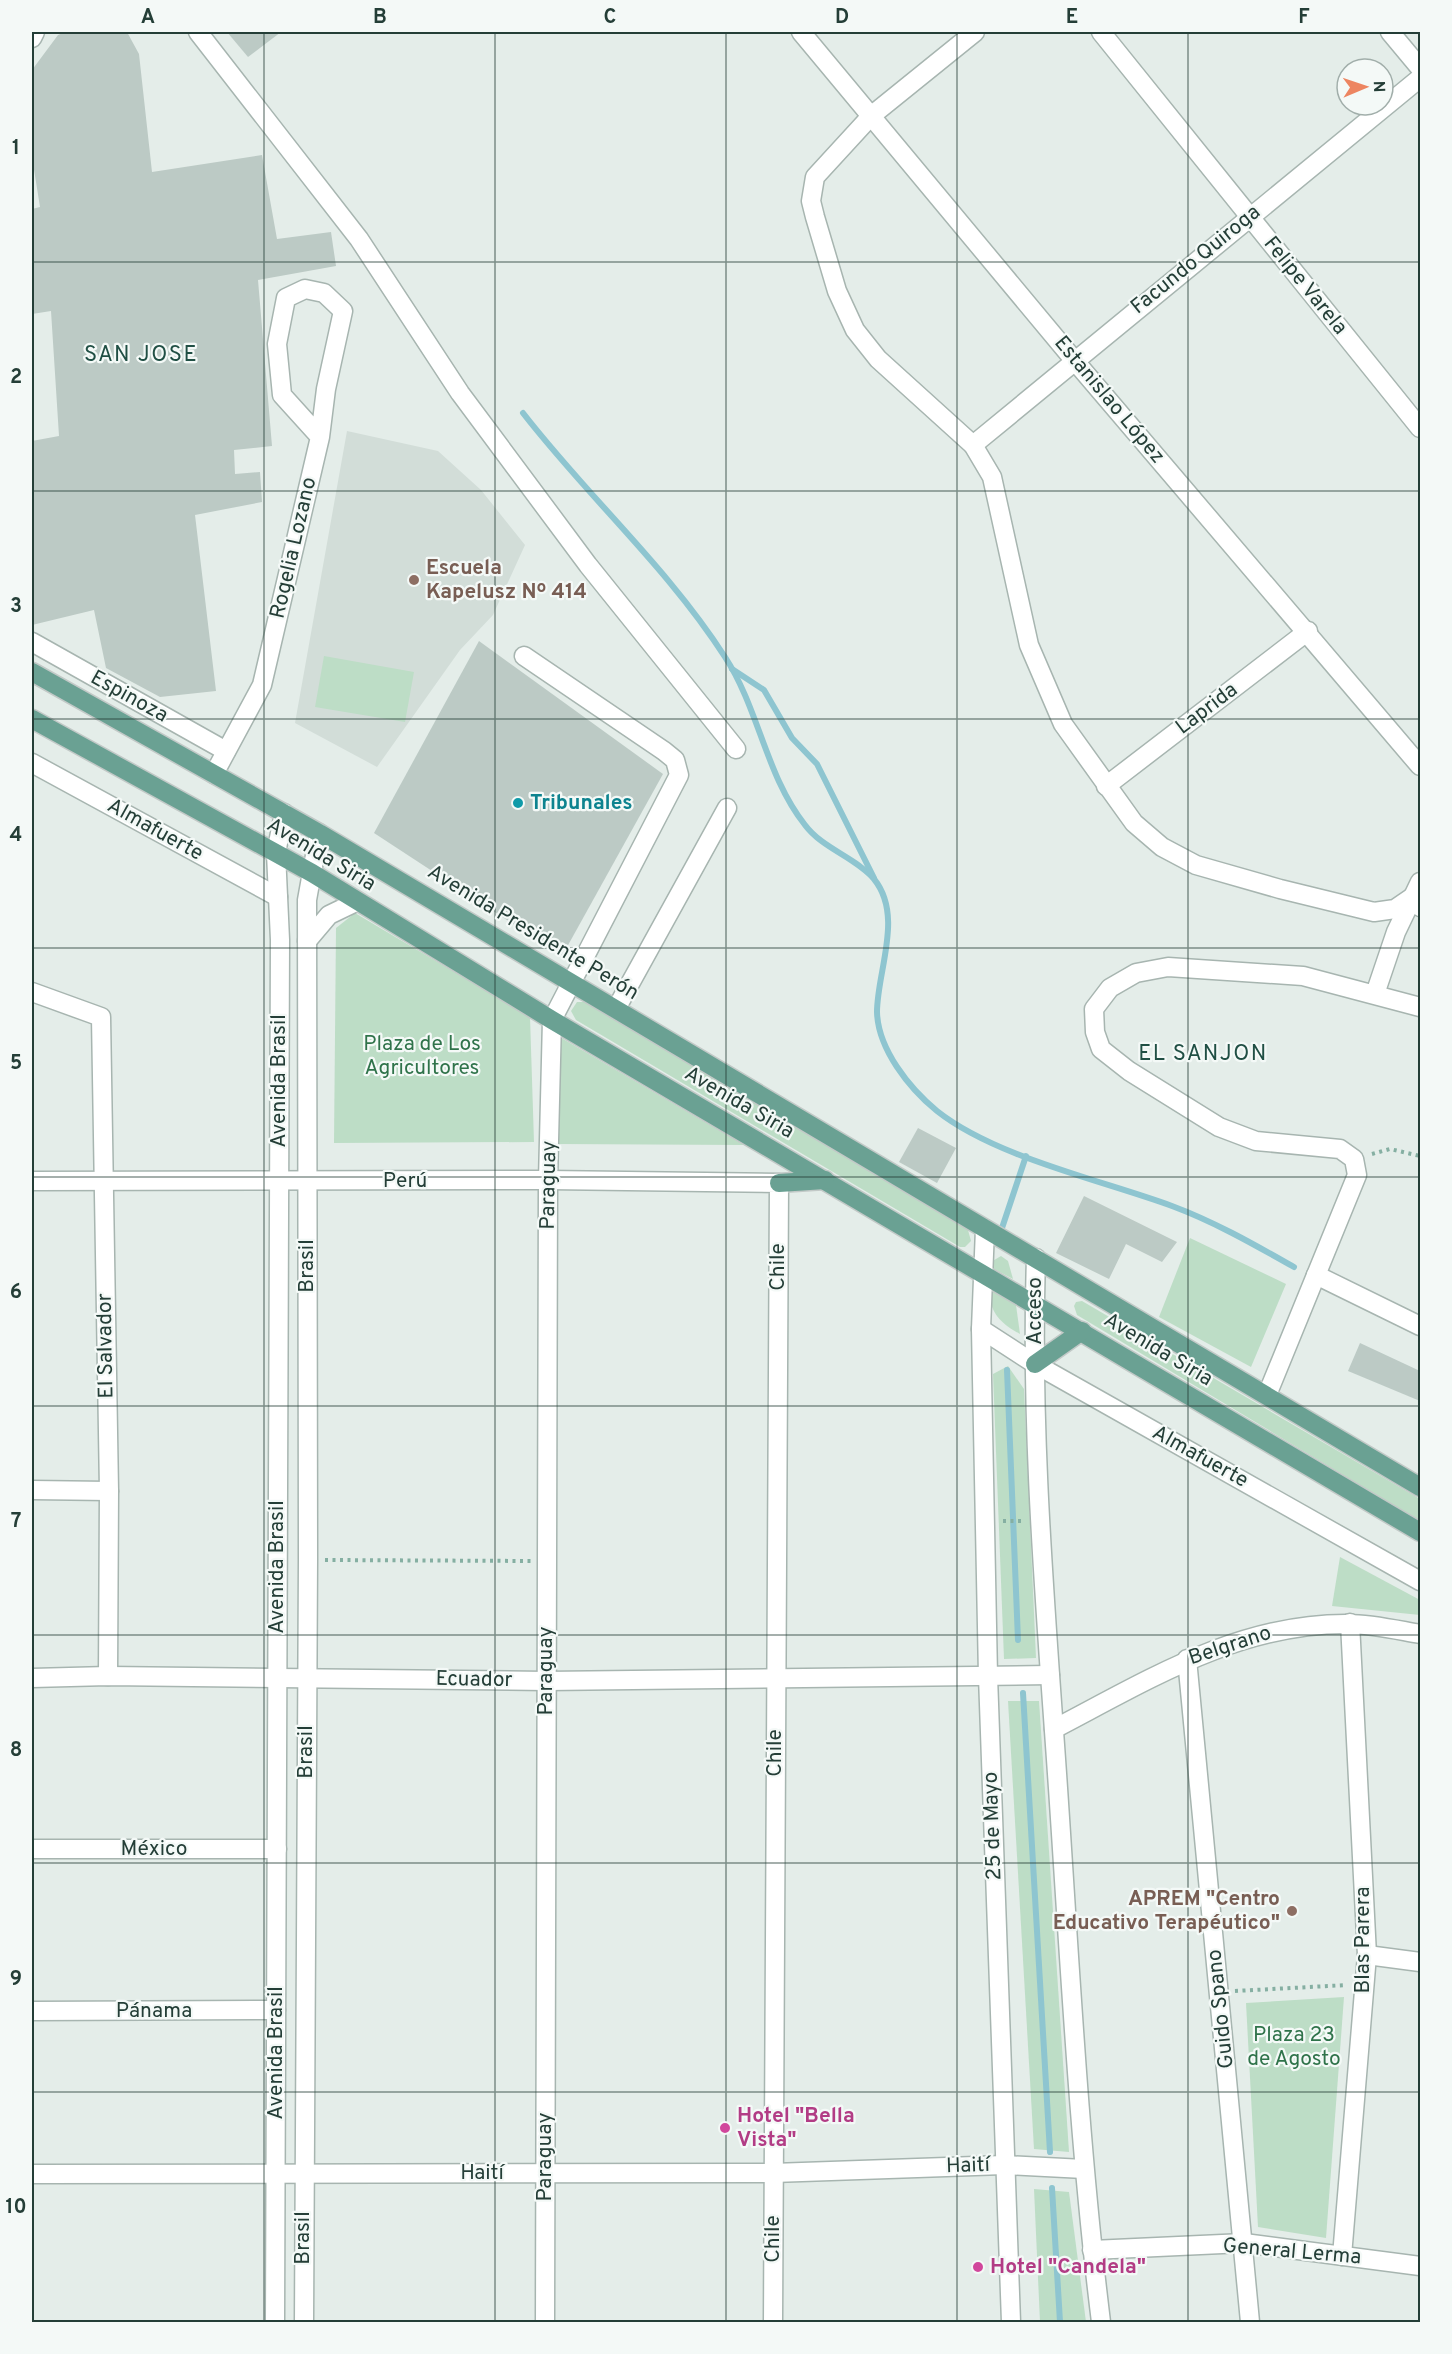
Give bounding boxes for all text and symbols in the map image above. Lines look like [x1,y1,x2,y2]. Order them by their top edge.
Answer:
text: A [141,5,155,31]
text: B [373,5,387,31]
text: C [604,5,616,31]
text: D [835,5,849,31]
text: E [1066,5,1078,31]
text: F [1298,5,1310,31]
north arrow [1335,57,1395,117]
text: N [1368,80,1388,93]
text: 1 [12,136,20,162]
street label: Facundo Quiroga [1126,199,1266,321]
street label: Felipe Varela [1257,231,1353,341]
street label: Estanislao López [1048,331,1170,469]
district label: SAN JOSE [84,342,198,369]
text: 2 [10,365,22,391]
street label: Rogelia Lozano [265,475,323,621]
place label: Escuela Kapelusz Nº 414 [426,555,587,606]
marker: Escuela Kapelusz Nº 414 [407,573,421,587]
text: 3 [10,594,22,620]
street label: Espinoza [85,665,173,729]
street label: Laprida [1170,677,1244,741]
place label: Tribunales [530,790,633,817]
street label: Almafuerte [102,793,208,867]
marker: Tribunales [511,796,525,810]
street label: Avenida Siria [261,812,381,898]
text: 4 [10,823,22,849]
street label: Avenida Presidente Perón [422,859,644,1007]
street label: Avenida Brasil [266,1014,293,1148]
park label: Plaza de Los Agricultores [363,1031,481,1082]
district label: EL SANJON [1138,1041,1268,1068]
text: 5 [10,1051,22,1077]
street label: Avenida Siria [679,1061,799,1145]
street label: Paraguay [535,1140,563,1230]
street label: Perú [383,1168,427,1195]
street label: Brasil [294,1239,321,1293]
street label: Chile [765,1243,792,1291]
street label: Acceso [1022,1277,1049,1345]
text: 6 [10,1280,22,1306]
street label: El Salvador [92,1293,120,1399]
street label: Avenida Siria [1098,1307,1218,1393]
street label: Almafuerte [1147,1420,1253,1494]
street label: Avenida Brasil [264,1500,291,1634]
text: 7 [11,1509,21,1535]
street label: Belgrano [1185,1620,1275,1672]
street label: Paraguay [533,1626,560,1716]
street label: Ecuador [435,1666,513,1694]
street label: Brasil [293,1725,320,1779]
street label: Chile [762,1729,789,1777]
text: 8 [10,1738,22,1764]
street label: 25 de Mayo [978,1771,1008,1881]
street label: México [121,1836,187,1863]
place label: APREM "Centro Educativo Terapéutico" [1053,1886,1280,1937]
street label: Blas Parera [1350,1886,1377,1994]
marker: APREM "Centro Educativo Terapéutico" [1285,1904,1299,1918]
street label: Guido Spano [1201,1948,1241,2070]
text: 9 [10,1967,22,1993]
street label: Avenida Brasil [263,1986,290,2120]
street label: Pánama [116,1998,192,2025]
park label: Plaza 23 de Agosto [1247,2022,1341,2073]
place label: Hotel "Bella Vista" [737,2103,855,2154]
street label: Paraguay [532,2112,559,2202]
marker: Hotel "Bella Vista" [718,2121,732,2135]
street label: Haití [946,2152,992,2180]
street label: Haití [460,2160,506,2187]
text: 10 [5,2195,27,2221]
street label: Brasil [290,2211,317,2265]
street label: Chile [760,2215,787,2263]
street label: General Lerma [1222,2232,1362,2272]
place label: Hotel "Candela" [990,2254,1146,2281]
marker: Hotel "Candela" [971,2260,985,2274]

